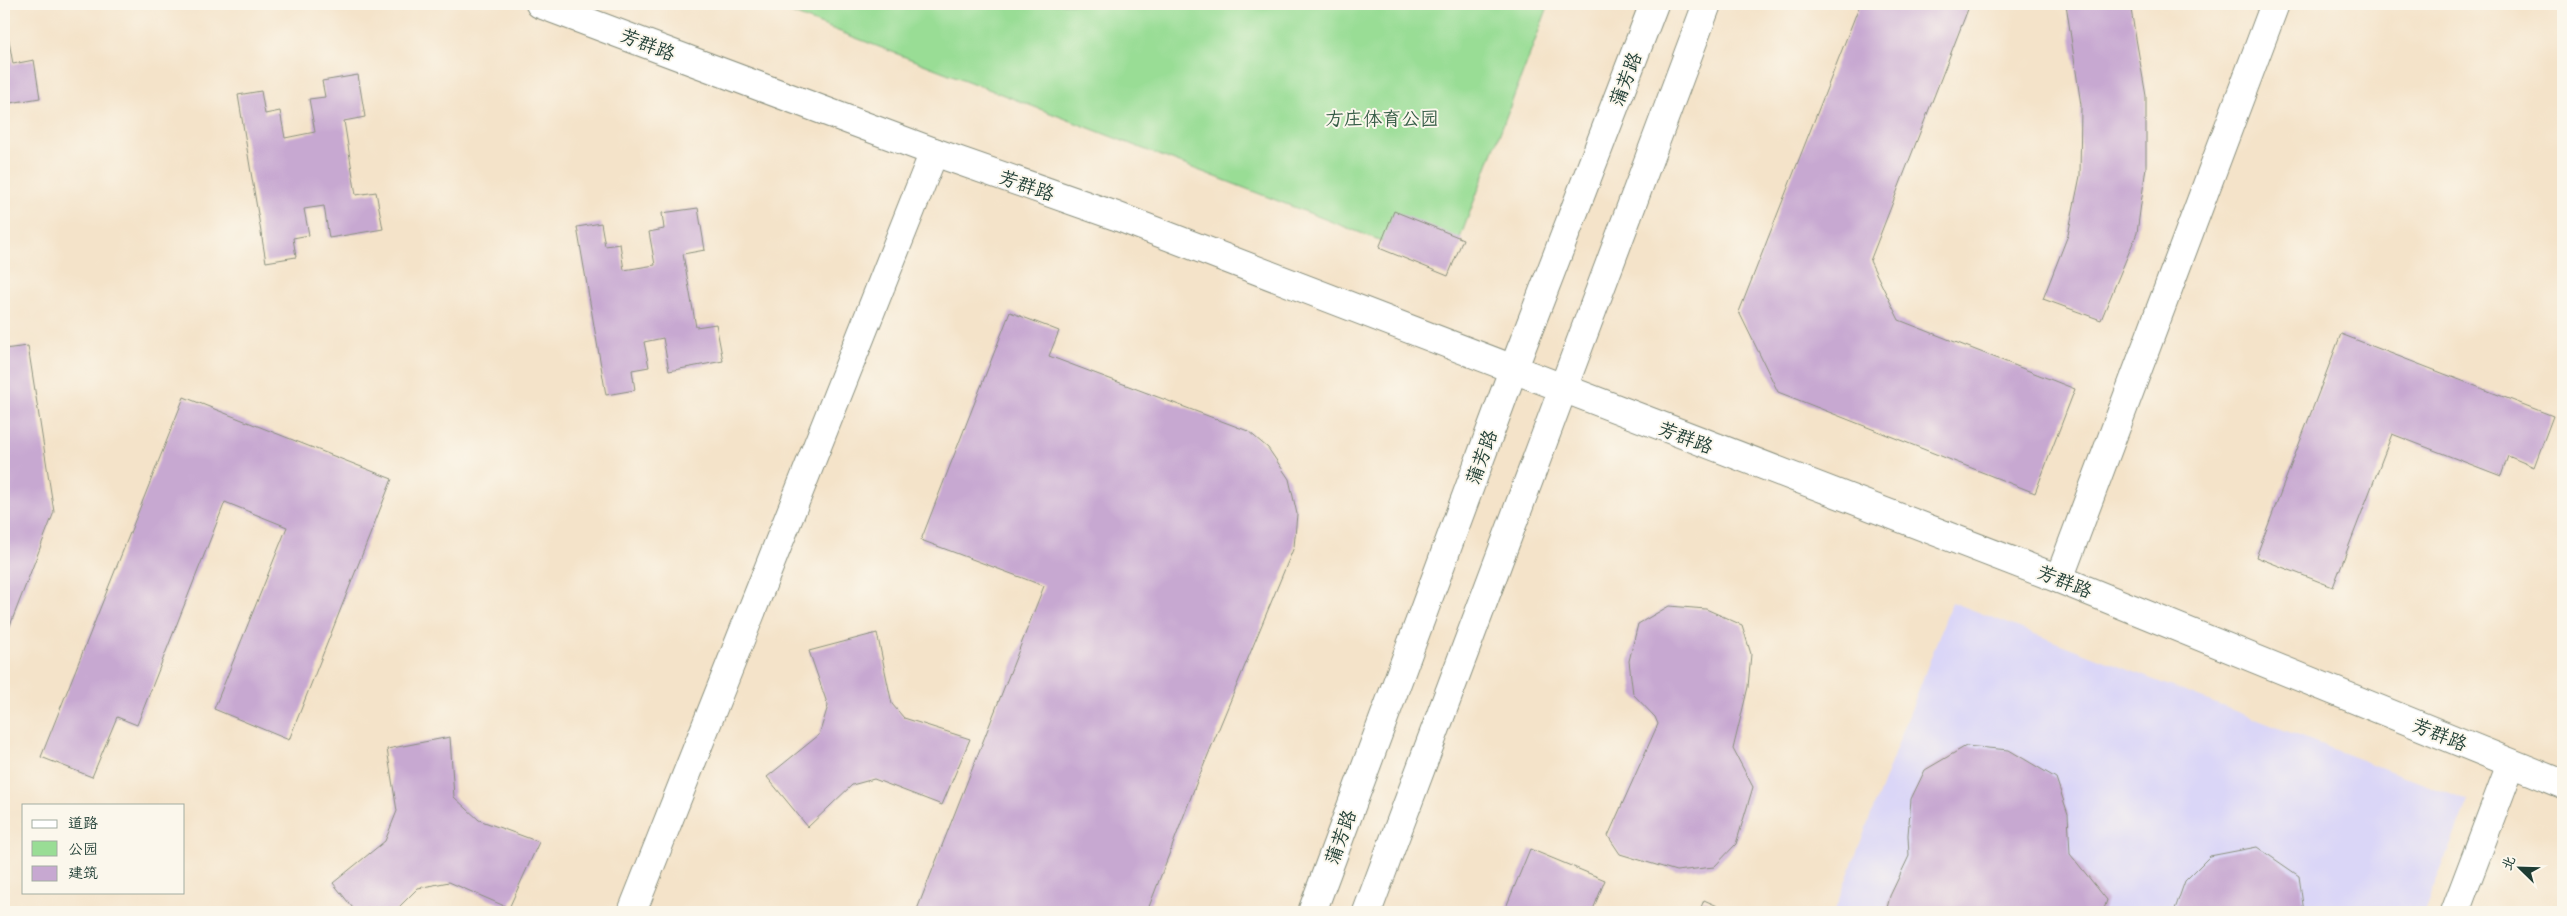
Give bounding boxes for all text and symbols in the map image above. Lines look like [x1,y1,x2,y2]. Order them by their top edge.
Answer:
street label: 芳群路 [617,23,679,66]
street label: 蒲芳路 [1604,48,1647,110]
park label: 方庄体育公园 [1325,106,1439,131]
street label: 芳群路 [996,164,1058,207]
street label: 芳群路 [1655,416,1717,459]
street label: 蒲芳路 [1460,426,1503,488]
street label: 芳群路 [2034,559,2096,604]
street label: 芳群路 [2409,712,2471,757]
legend [22,804,185,894]
street label: 蒲芳路 [1319,806,1362,868]
text: 道路 [68,813,98,833]
text: 公园 [68,839,98,859]
north arrow [2494,844,2544,894]
text: 北 [2497,853,2519,873]
text: 建筑 [68,863,98,883]

